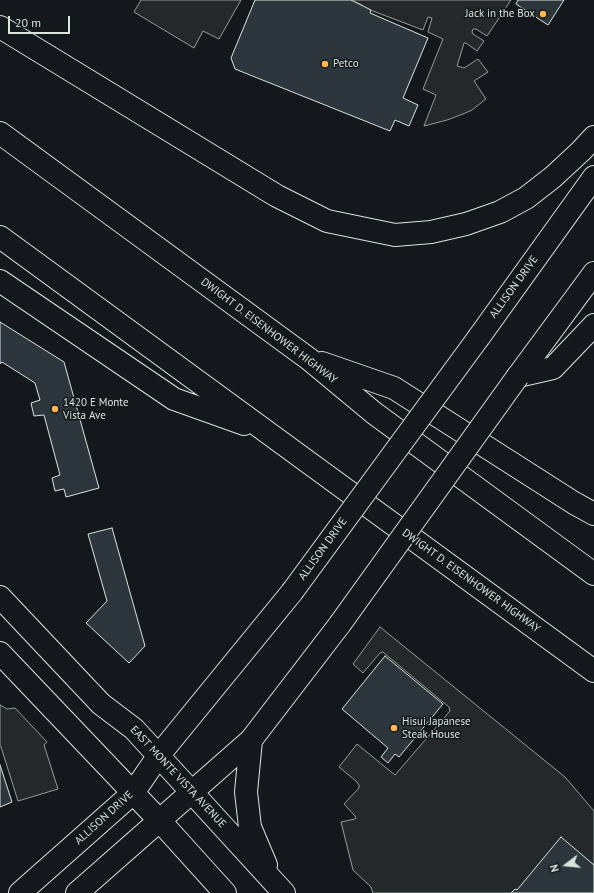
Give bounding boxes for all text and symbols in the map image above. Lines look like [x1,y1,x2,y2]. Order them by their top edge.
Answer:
place label: Jack in the Box [465,7,535,21]
scale bar [10,8,72,34]
marker: Jack in the Box [538,9,548,19]
text: 20 m [15,15,41,30]
place label: Petco [333,57,359,71]
marker: Petco [320,59,330,69]
street label: ALLISON DRIVE [487,253,541,321]
street label: DWIGHT D. EISENHOWER HIGHWAY [198,275,340,387]
place label: 1420 E Monte Vista Ave [63,396,129,422]
marker: 1420 E Monte Vista Ave [50,404,60,414]
street label: ALLISON DRIVE [296,515,350,583]
street label: DWIGHT D. EISENHOWER HIGHWAY [399,526,543,636]
place label: Hisui Japanese Steak House [402,715,471,741]
street label: EAST MONTE VISTA AVENUE [127,723,229,831]
marker: Hisui Japanese Steak House [389,723,399,733]
street label: ALLISON DRIVE [72,788,136,848]
north arrow [546,845,586,885]
text: N [547,863,562,874]

